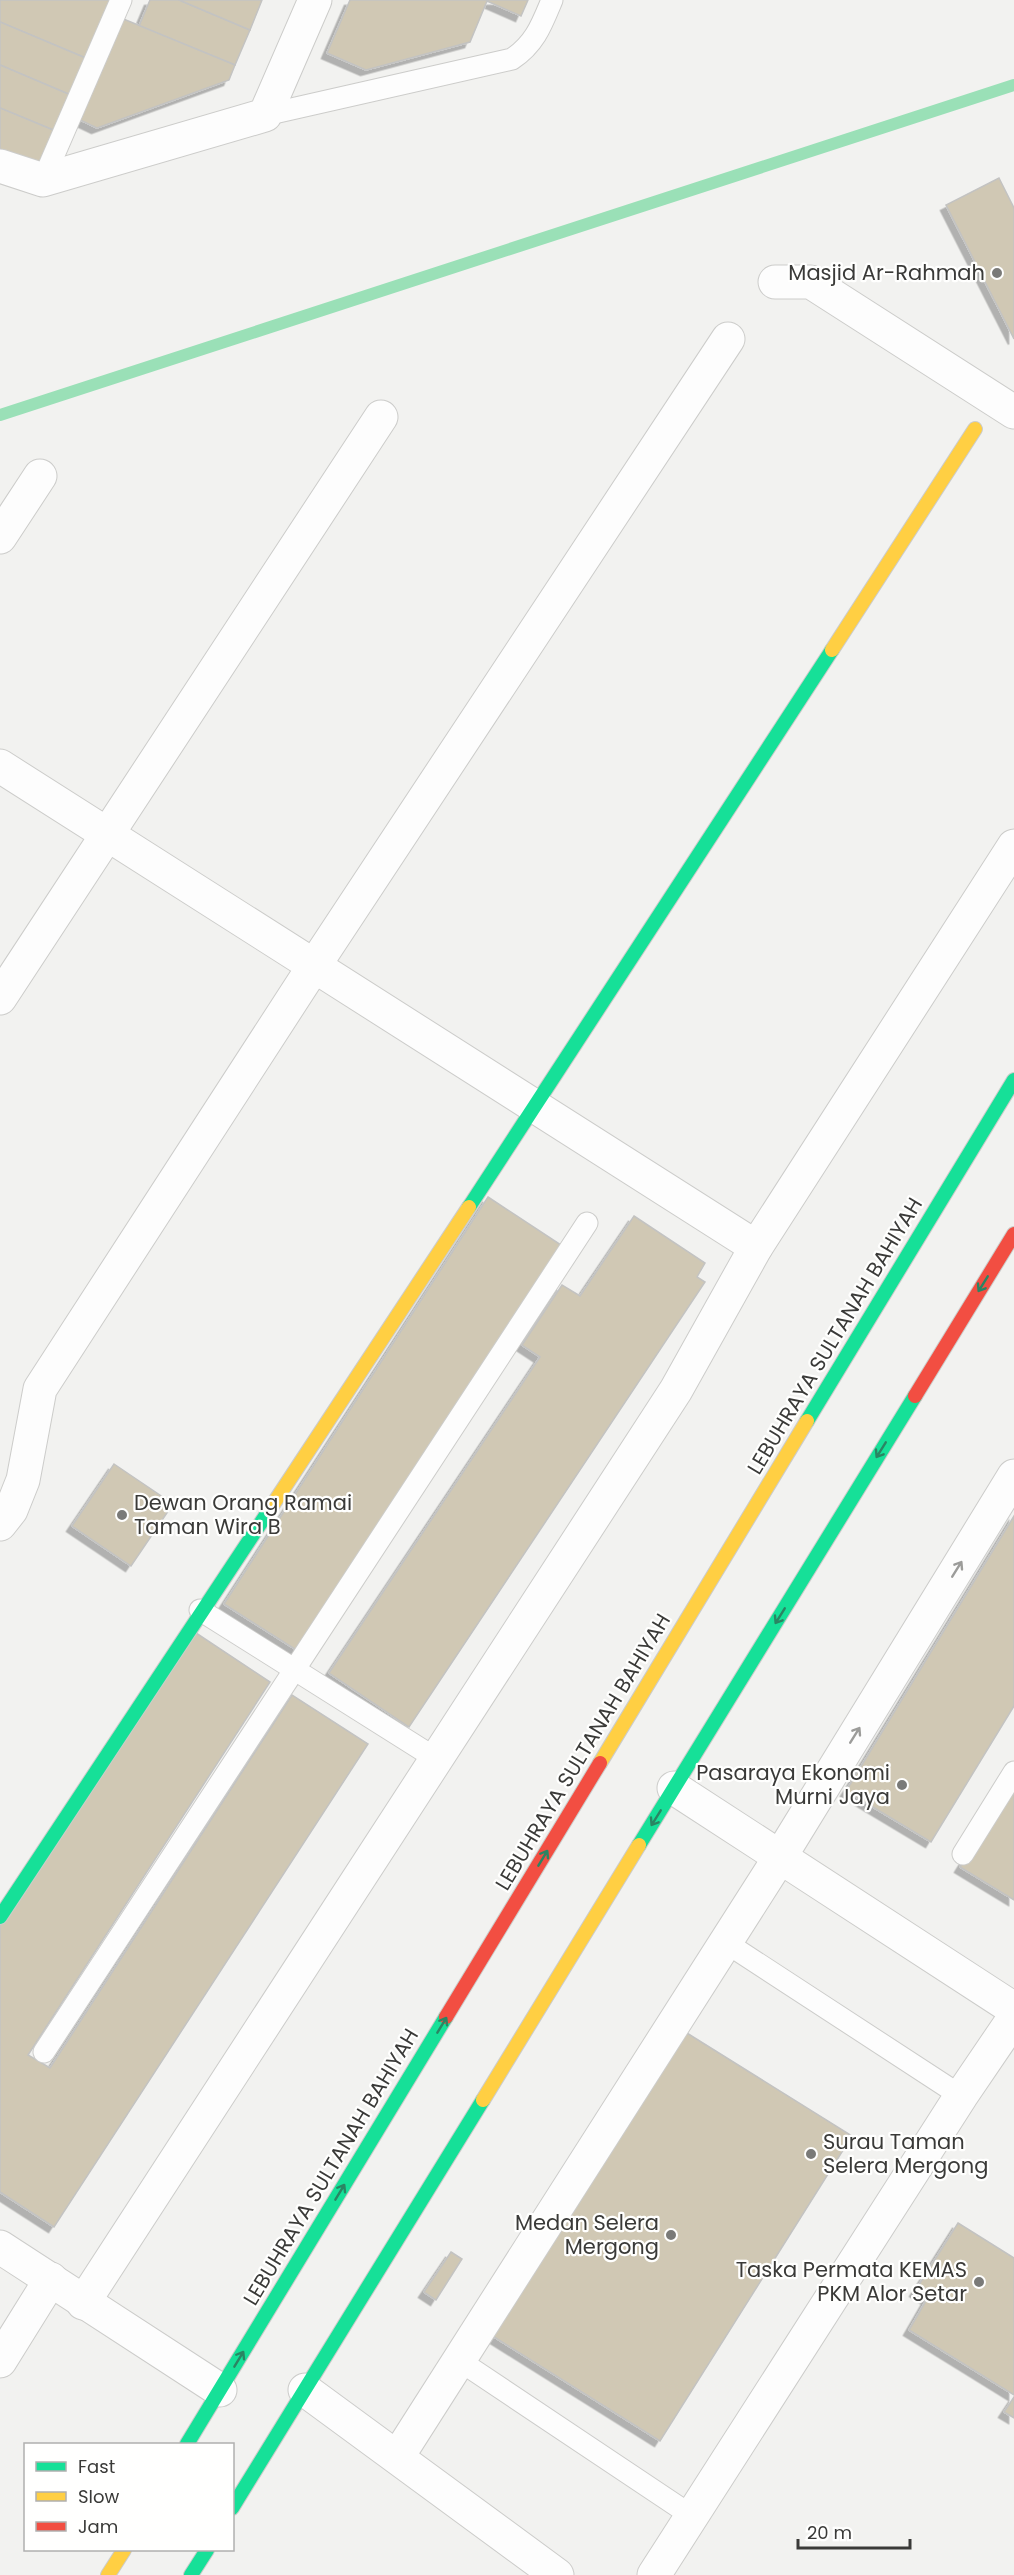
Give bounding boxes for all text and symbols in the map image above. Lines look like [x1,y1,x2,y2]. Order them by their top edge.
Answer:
place label: Masjid Ar-Rahmah [788,258,985,287]
marker: Masjid Ar-Rahmah [990,266,1004,280]
street label: LEBUHRAYA SULTANAH BAHIYAH [740,1192,929,1480]
one-way arrow [977,1275,990,1292]
one-way arrow [875,1441,887,1458]
place label: Dewan Orang Ramai Taman Wira B [134,1488,352,1541]
marker: Dewan Orang Ramai Taman Wira B [115,1508,129,1522]
one-way arrow [951,1561,963,1578]
one-way arrow [773,1607,785,1624]
street label: LEBUHRAYA SULTANAH BAHIYAH [488,1608,677,1896]
one-way arrow [849,1727,861,1744]
place label: Pasaraya Ekonomi Murni Jaya [696,1758,890,1811]
marker: Pasaraya Ekonomi Murni Jaya [895,1778,909,1792]
one-way arrow [649,1809,661,1826]
one-way arrow [537,1850,549,1867]
one-way arrow [436,2017,448,2034]
street label: LEBUHRAYA SULTANAH BAHIYAH [236,2023,425,2311]
place label: Surau Taman Selera Mergong [823,2127,988,2180]
marker: Surau Taman Selera Mergong [804,2147,818,2161]
one-way arrow [335,2184,347,2201]
place label: Medan Selera Mergong [515,2208,659,2261]
marker: Medan Selera Mergong [664,2228,678,2242]
place label: Taska Permata KEMAS PKM Alor Setar [736,2255,967,2308]
marker: Taska Permata KEMAS PKM Alor Setar [972,2275,986,2289]
one-way arrow [234,2351,246,2368]
legend [24,2443,234,2551]
text: Fast [78,2454,115,2479]
text: Slow [78,2484,120,2509]
scale bar [798,2512,910,2550]
text: Jam [78,2514,118,2539]
text: 20 m [807,2520,852,2545]

